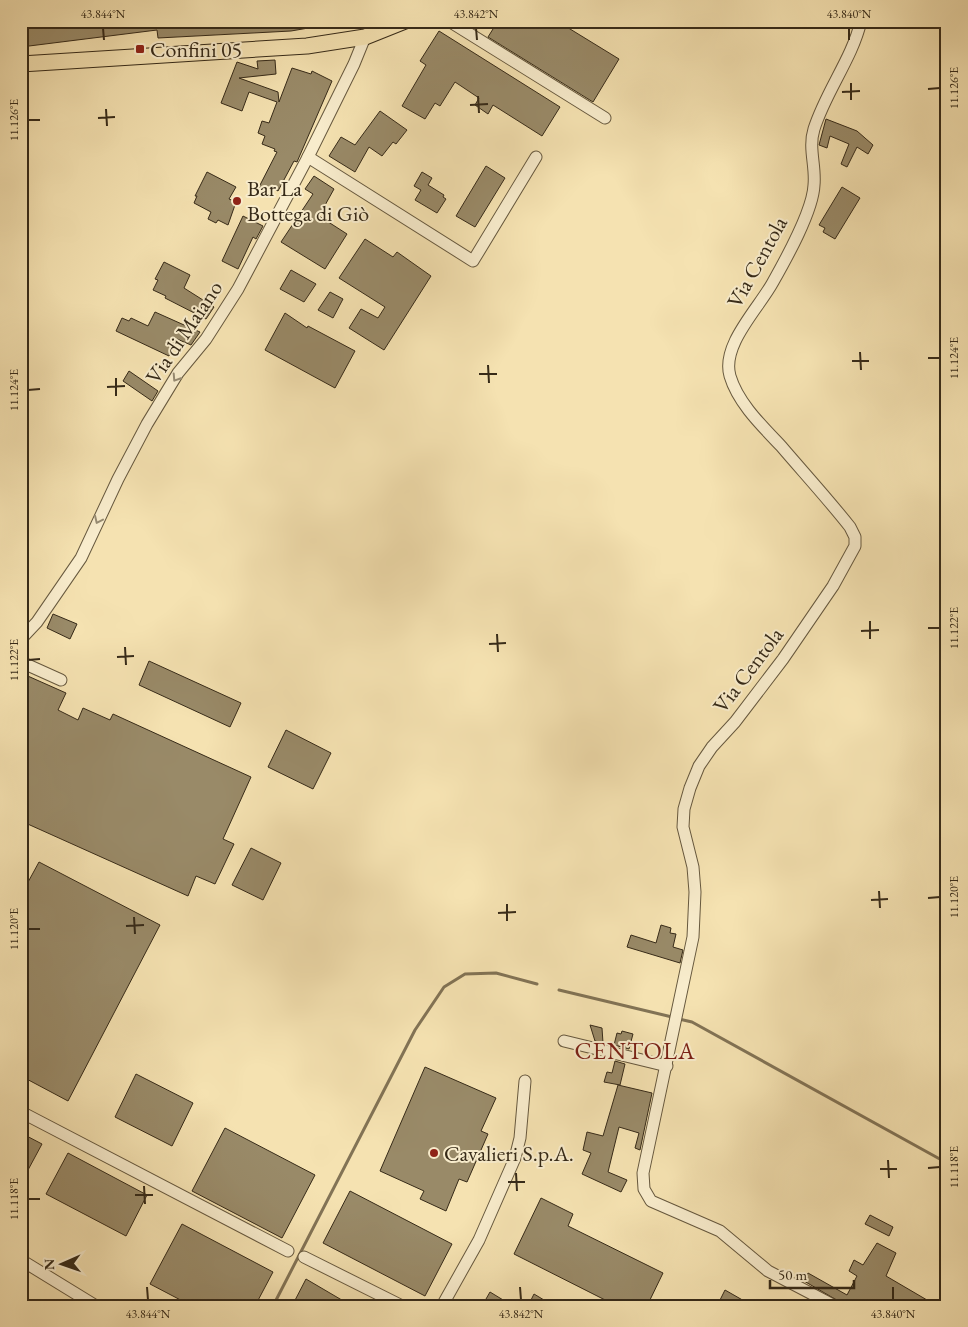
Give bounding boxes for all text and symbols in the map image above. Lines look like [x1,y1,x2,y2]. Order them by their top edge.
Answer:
text: 43.844°N [81,6,126,22]
text: 43.842°N [454,6,499,22]
text: 43.840°N [827,6,872,22]
place label: Confini 05 [150,35,242,64]
marker: Confini 05 [134,43,146,55]
text: 11.126°E [946,67,962,109]
text: 11.126°E [6,99,22,141]
place label: Bar La Bottega di Giò [247,174,369,228]
marker: Bar La Bottega di Giò [231,195,243,207]
street label: Via Centola [720,211,794,313]
street label: Via di Maiano [139,275,229,389]
text: 11.124°E [946,337,962,379]
text: 11.124°E [6,369,22,411]
one-way arrow [173,372,182,381]
one-way arrow [94,515,105,524]
text: 11.122°E [946,607,962,649]
street label: Via Centola [706,621,790,719]
text: 11.122°E [6,639,22,681]
text: 11.120°E [946,876,962,918]
text: 11.120°E [6,908,22,950]
district label: CENTOLA [574,1035,696,1066]
place label: Cavalieri S.p.A. [444,1139,574,1168]
text: 11.118°E [946,1146,962,1188]
marker: Cavalieri S.p.A. [428,1147,440,1159]
text: 11.118°E [6,1178,22,1220]
north arrow [38,1240,88,1290]
scale bar [770,1257,854,1289]
text: N [40,1258,58,1270]
text: 50 m [778,1265,807,1284]
text: 43.844°N [126,1306,171,1322]
text: 43.842°N [499,1306,544,1322]
text: 43.840°N [871,1306,916,1322]

